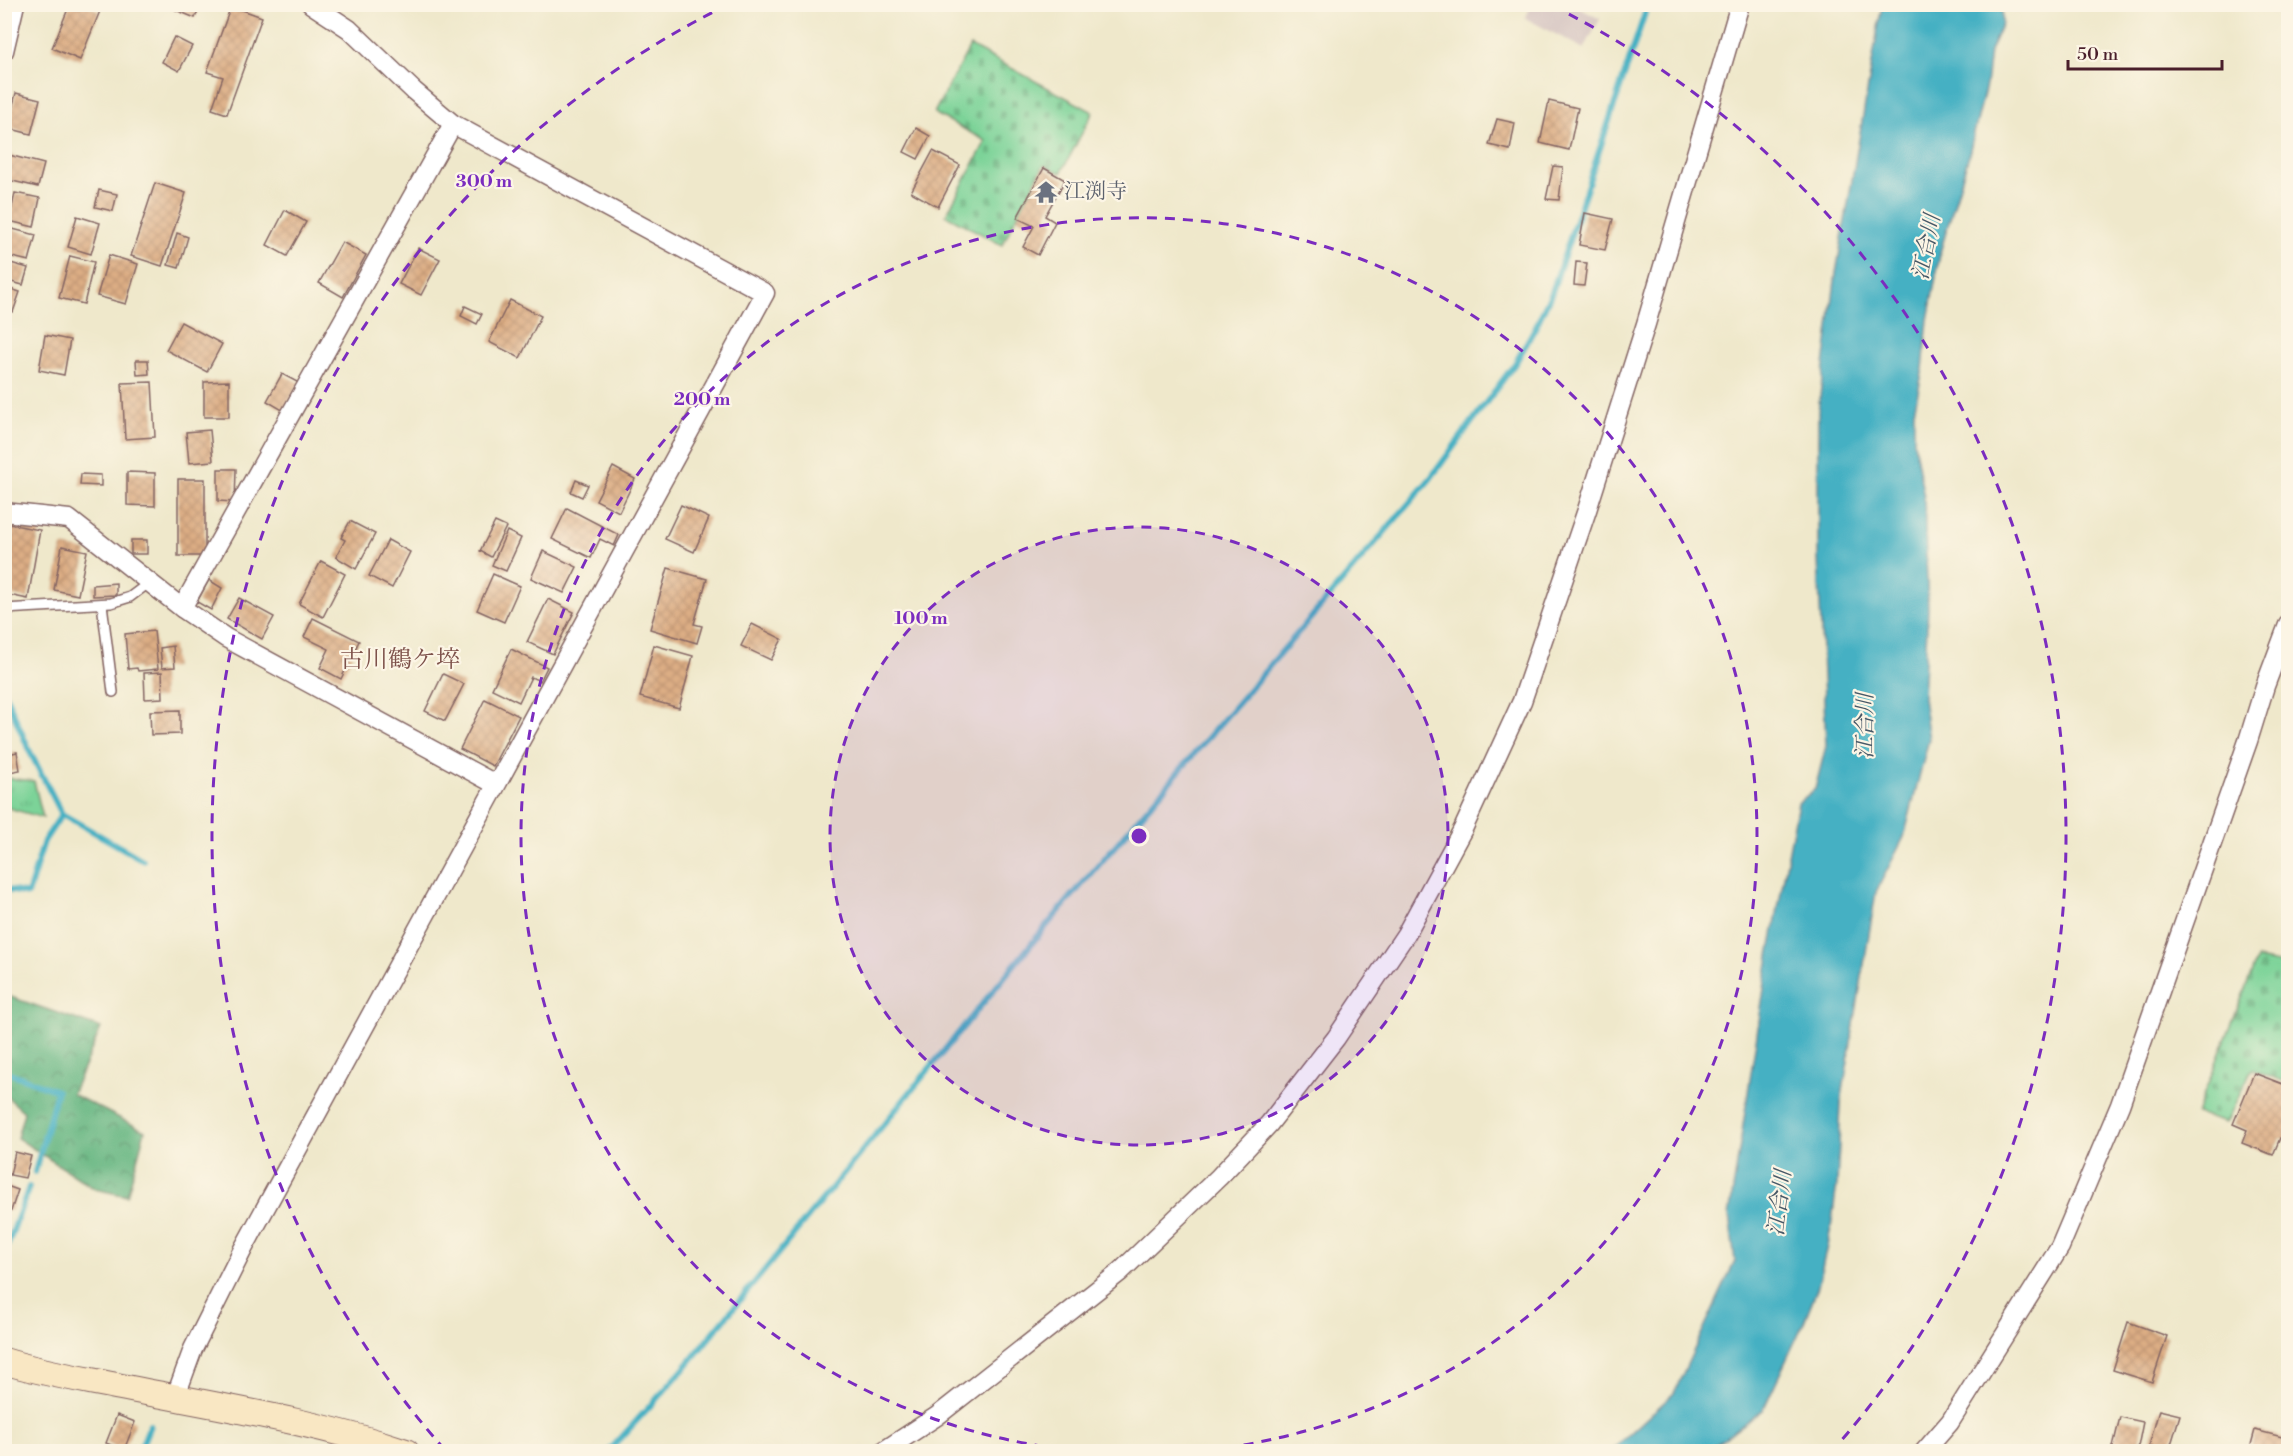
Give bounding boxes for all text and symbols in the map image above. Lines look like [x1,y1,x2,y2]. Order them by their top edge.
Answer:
scale bar [2068,33,2222,71]
text: 50 m [2077,43,2119,66]
text: 300 m [456,170,513,193]
temple icon: 江渕寺 [1033,179,1059,205]
place label: 江渕寺 [1064,179,1127,205]
water label: 江合川 [1907,210,1947,282]
text: 200 m [674,388,731,411]
text: 100 m [894,607,948,630]
district label: 古川鶴ケ埣 [340,645,460,675]
water label: 江合川 [1852,691,1879,759]
centre of rings [1129,826,1149,846]
water label: 江合川 [1763,1167,1798,1237]

